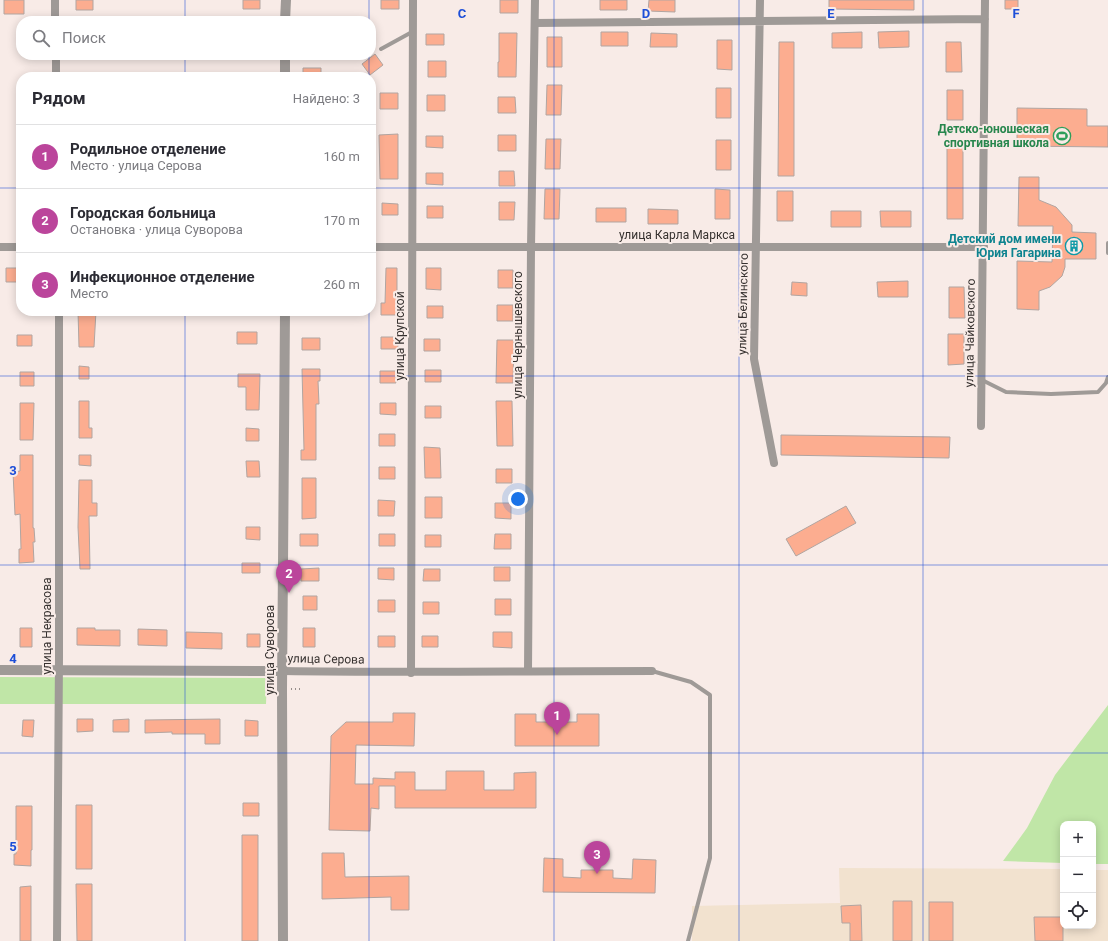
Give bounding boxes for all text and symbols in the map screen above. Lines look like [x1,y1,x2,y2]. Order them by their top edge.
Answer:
text: C [458,6,467,21]
text: D [642,6,650,21]
text: E [827,6,835,21]
text: F [1012,6,1020,21]
search box [16,16,376,60]
icon: search [30,27,52,49]
text: Поиск [62,29,106,47]
text: Рядом [32,88,86,108]
text: Найдено: 3 [293,91,360,106]
place label: Детско-юношеская спортивная школа [938,122,1050,150]
sports icon: Детско-юношеская спортивная школа [1052,126,1072,146]
text: Родильное отделение [70,140,226,158]
text: 1 [41,149,49,164]
text: 160 m [323,149,360,164]
text: Место · улица Серова [70,158,202,173]
text: Городская больница [70,204,216,222]
text: 2 [41,213,49,228]
text: 170 m [323,213,360,228]
text: Остановка · улица Суворова [70,222,243,237]
street label: улица Карла Маркса [619,228,735,242]
place label: Детский дом имени Юрия Гагарина [948,232,1062,260]
building icon: Детский дом имени Юрия Гагарина [1064,236,1084,256]
street label: улица Белинского [735,253,751,355]
text: Инфекционное отделение [70,268,255,286]
street label: улица Чернышевского [511,271,525,399]
text: 3 [41,277,49,292]
text: 260 m [323,277,360,292]
street label: улица Чайковского [962,278,978,388]
text: Место [70,286,108,301]
street label: улица Крупской [393,291,407,381]
text: 3 [9,463,17,478]
your location [508,489,528,509]
pin: 2 [276,560,302,593]
street label: улица Некрасова [40,577,54,675]
street label: улица Суворова [263,605,277,695]
text: 4 [9,651,17,666]
street label: улица Серова [287,651,365,667]
pin: 1 [544,702,570,735]
map controls [1060,821,1096,929]
button: + [1060,821,1096,857]
text: 5 [9,839,17,854]
pin: 3 [584,841,610,874]
button: − [1060,857,1096,893]
button: locate [1060,893,1096,929]

